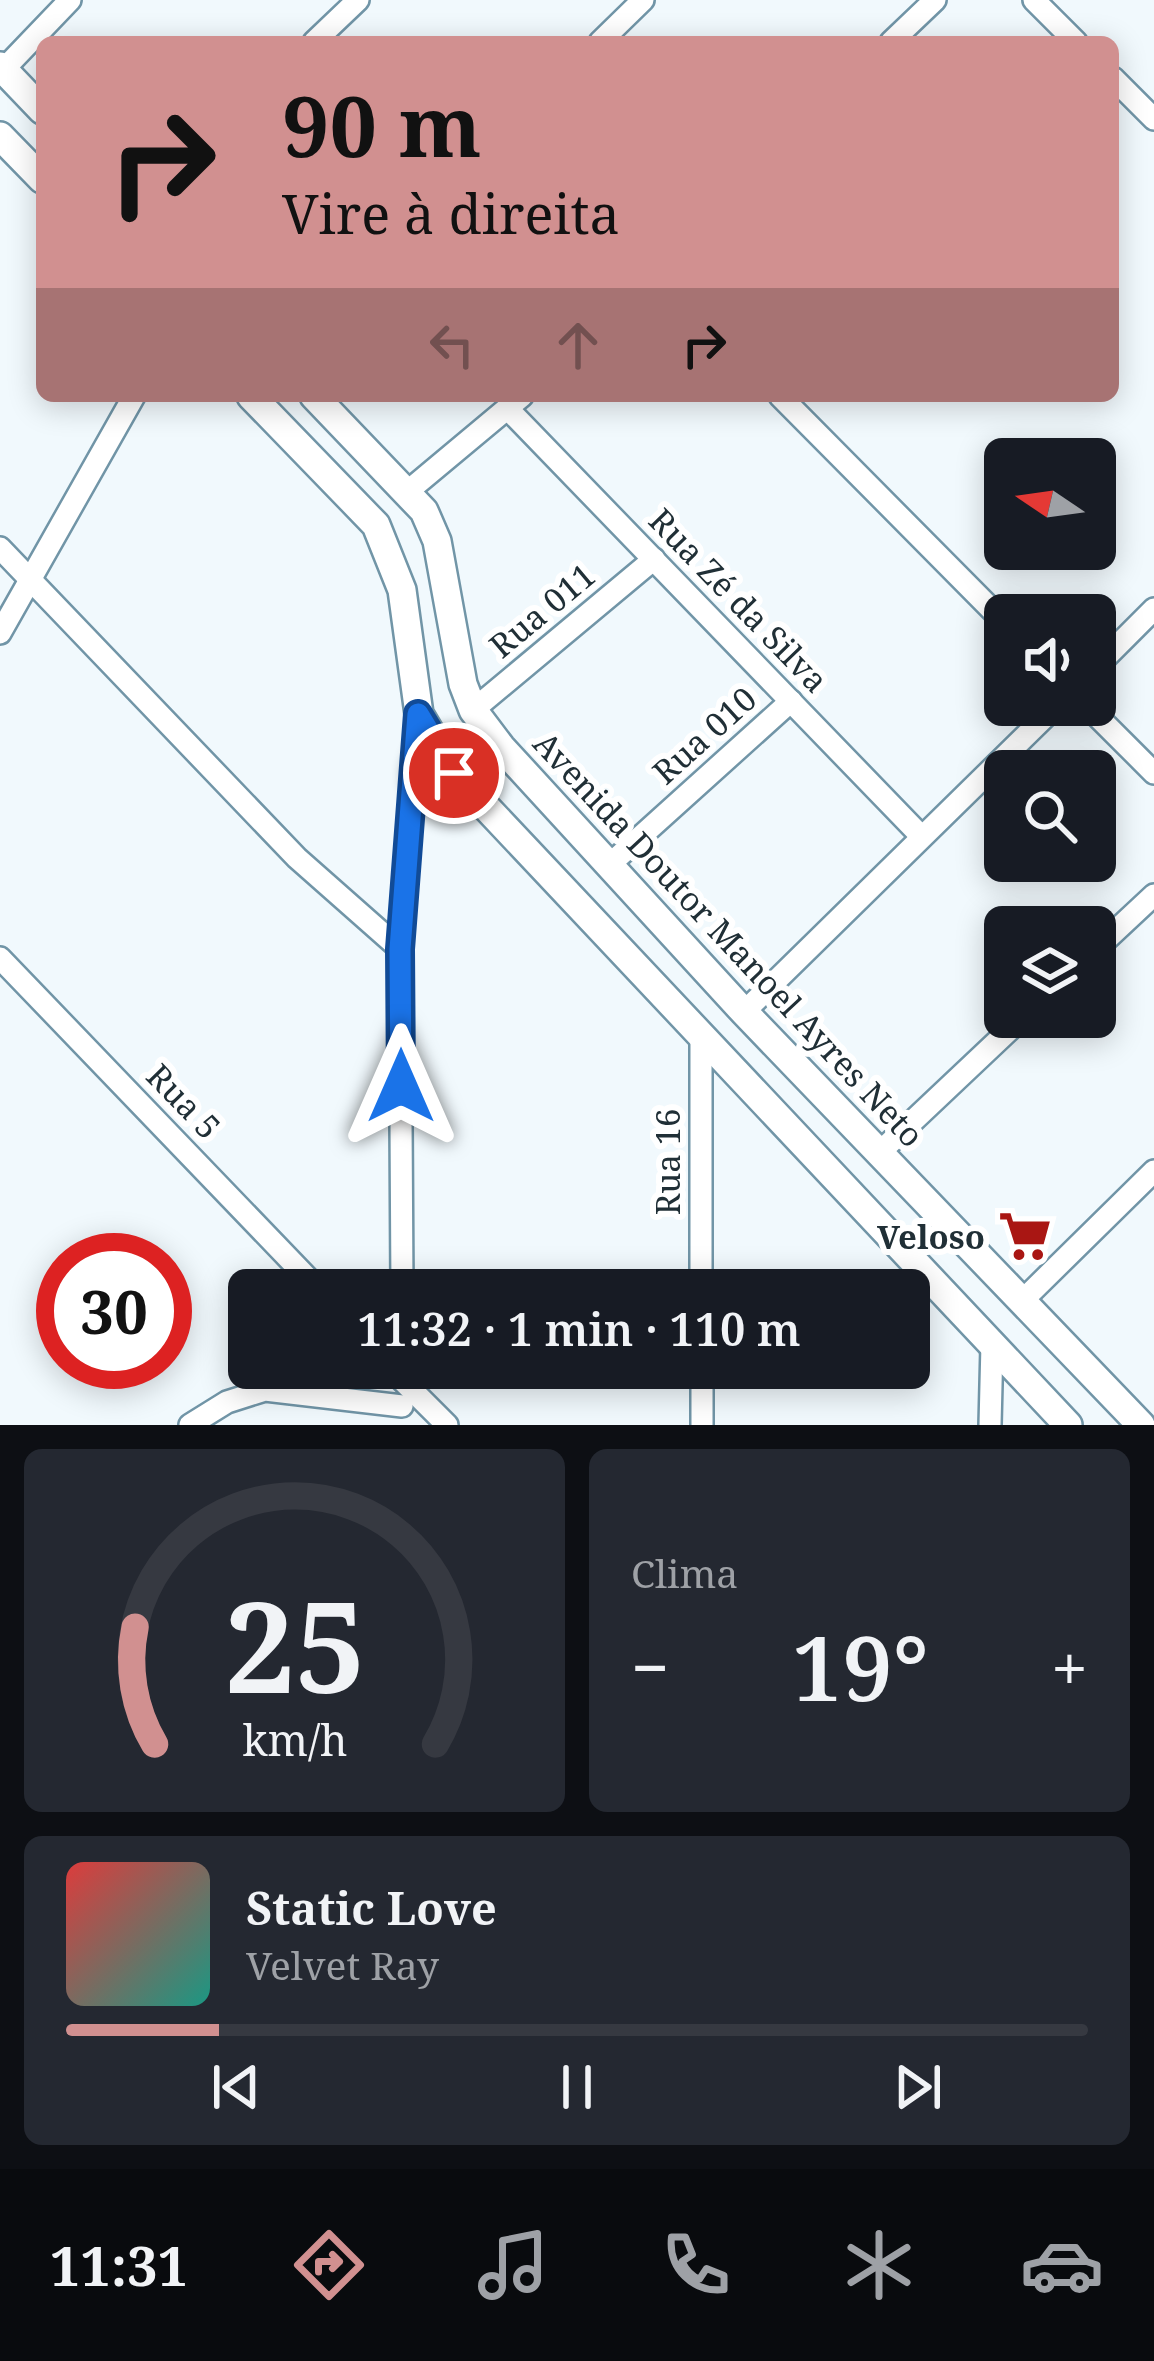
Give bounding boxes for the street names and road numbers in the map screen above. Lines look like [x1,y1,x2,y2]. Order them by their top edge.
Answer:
street label: Rua Zé da Silva [640,498,838,702]
street label: Rua 011 [480,553,604,667]
street label: Rua 010 [642,676,766,794]
street label: Avenida Doutor Manoel Ayres Neto [524,721,934,1157]
street label: Rua 5 [137,1054,231,1148]
street label: Rua 16 [645,1109,690,1215]

